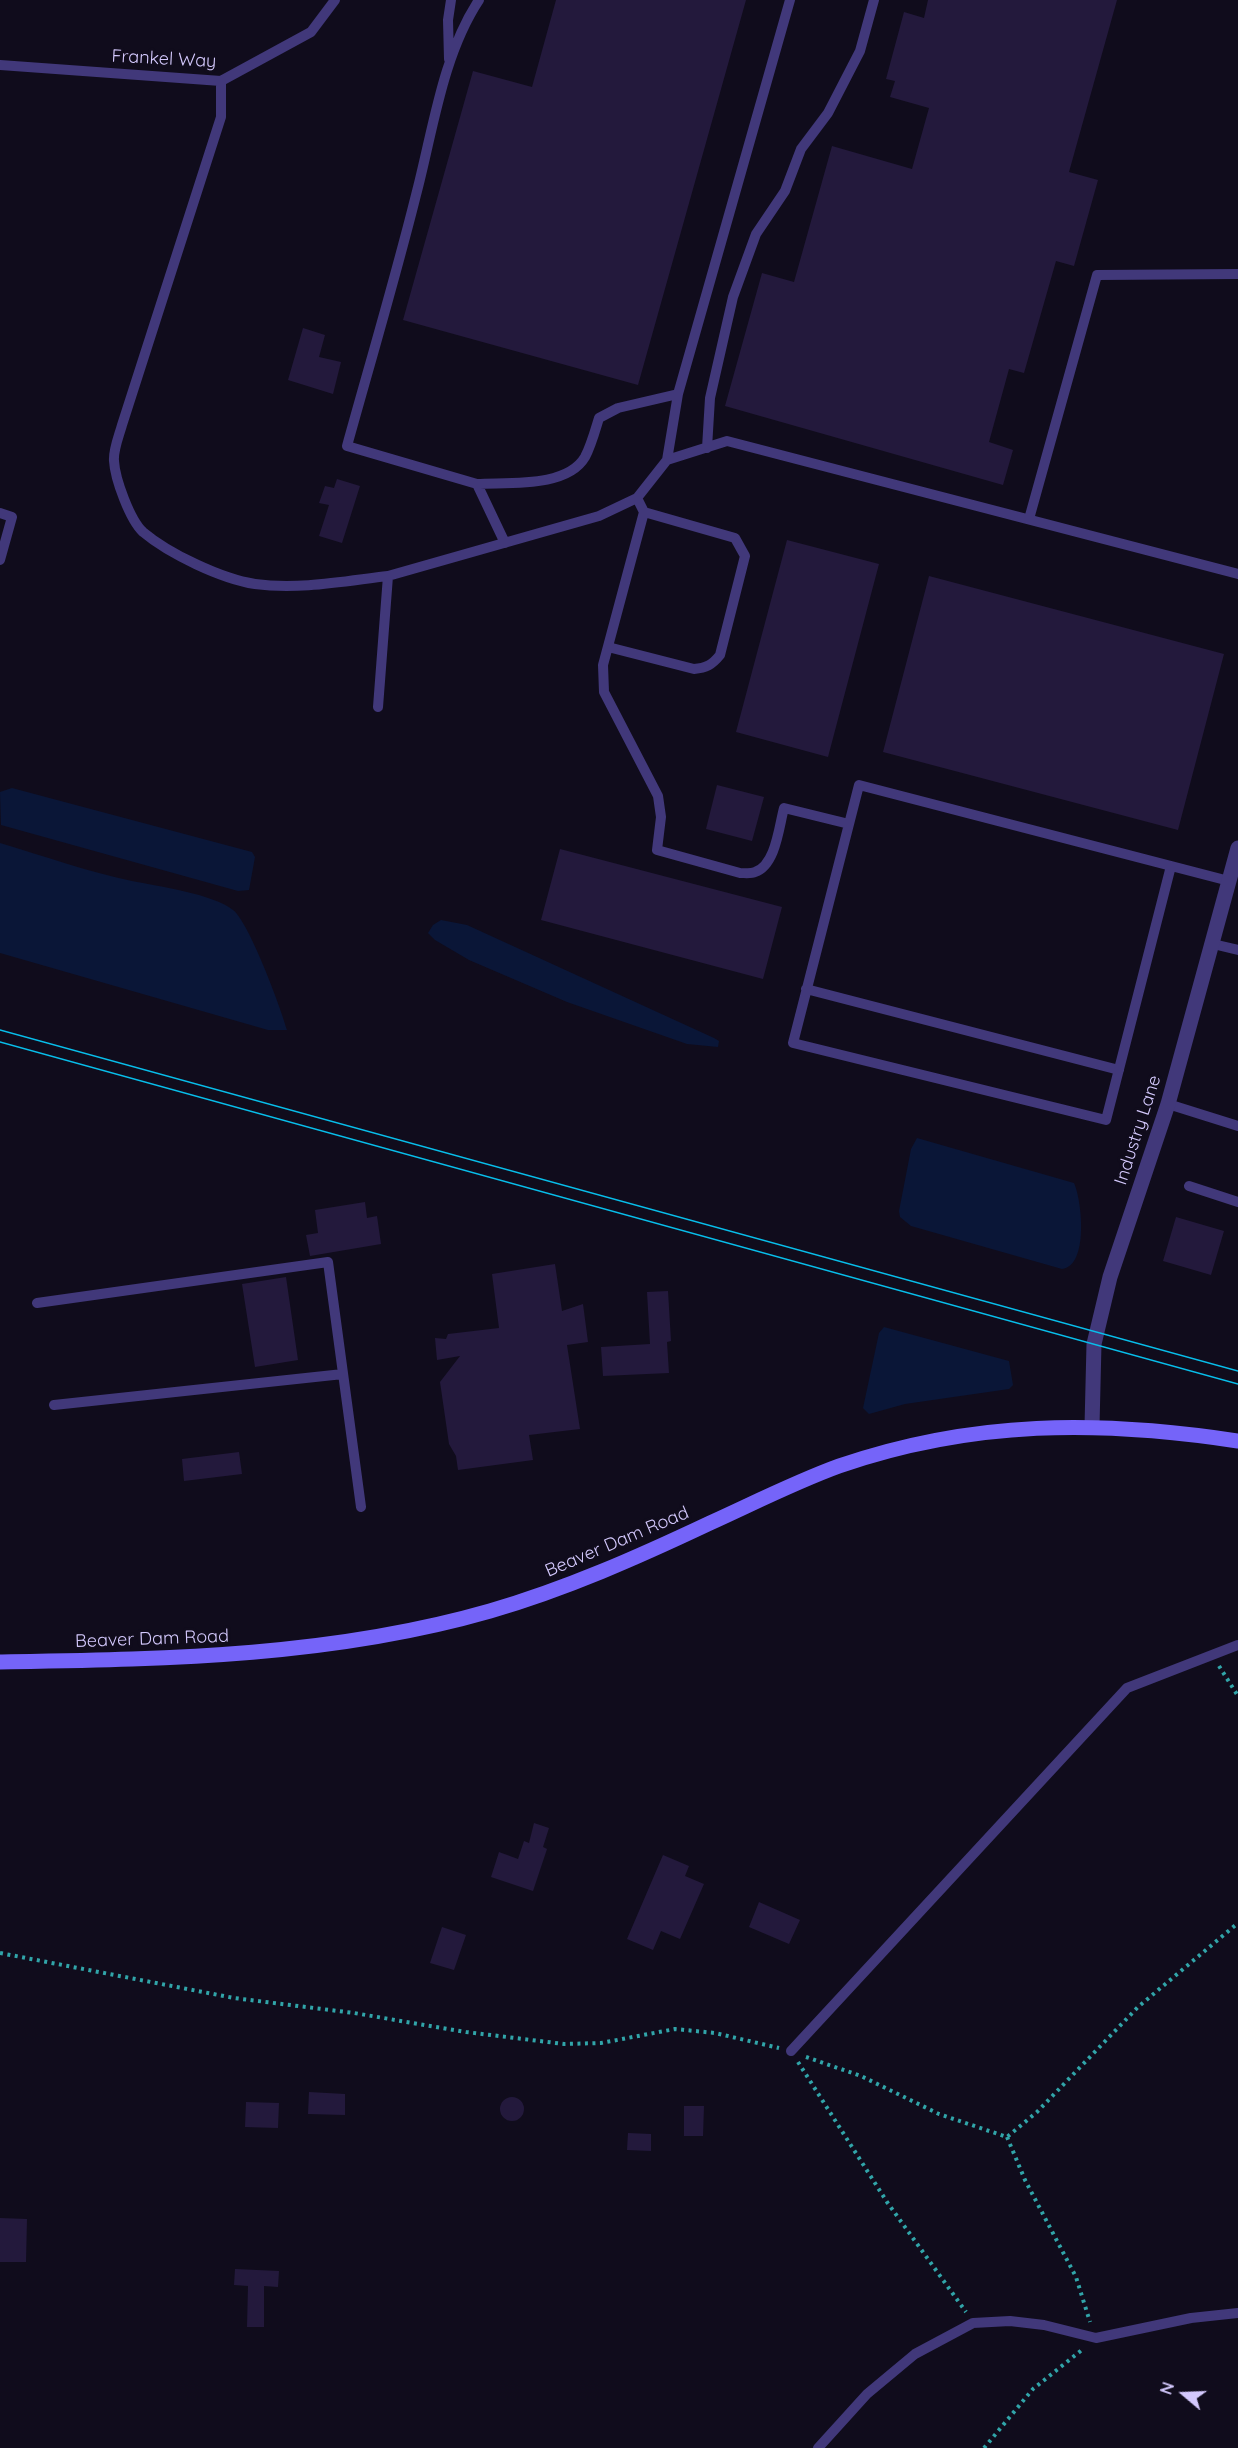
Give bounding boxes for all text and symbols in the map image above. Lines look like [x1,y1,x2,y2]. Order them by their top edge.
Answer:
street label: Frankel Way [111,45,217,73]
street label: Industry Lane [1110,1072,1166,1188]
street label: Beaver Dam Road [542,1502,692,1582]
street label: Beaver Dam Road [75,1626,229,1652]
north arrow [1154,2364,1214,2424]
text: N [1156,2379,1178,2397]

